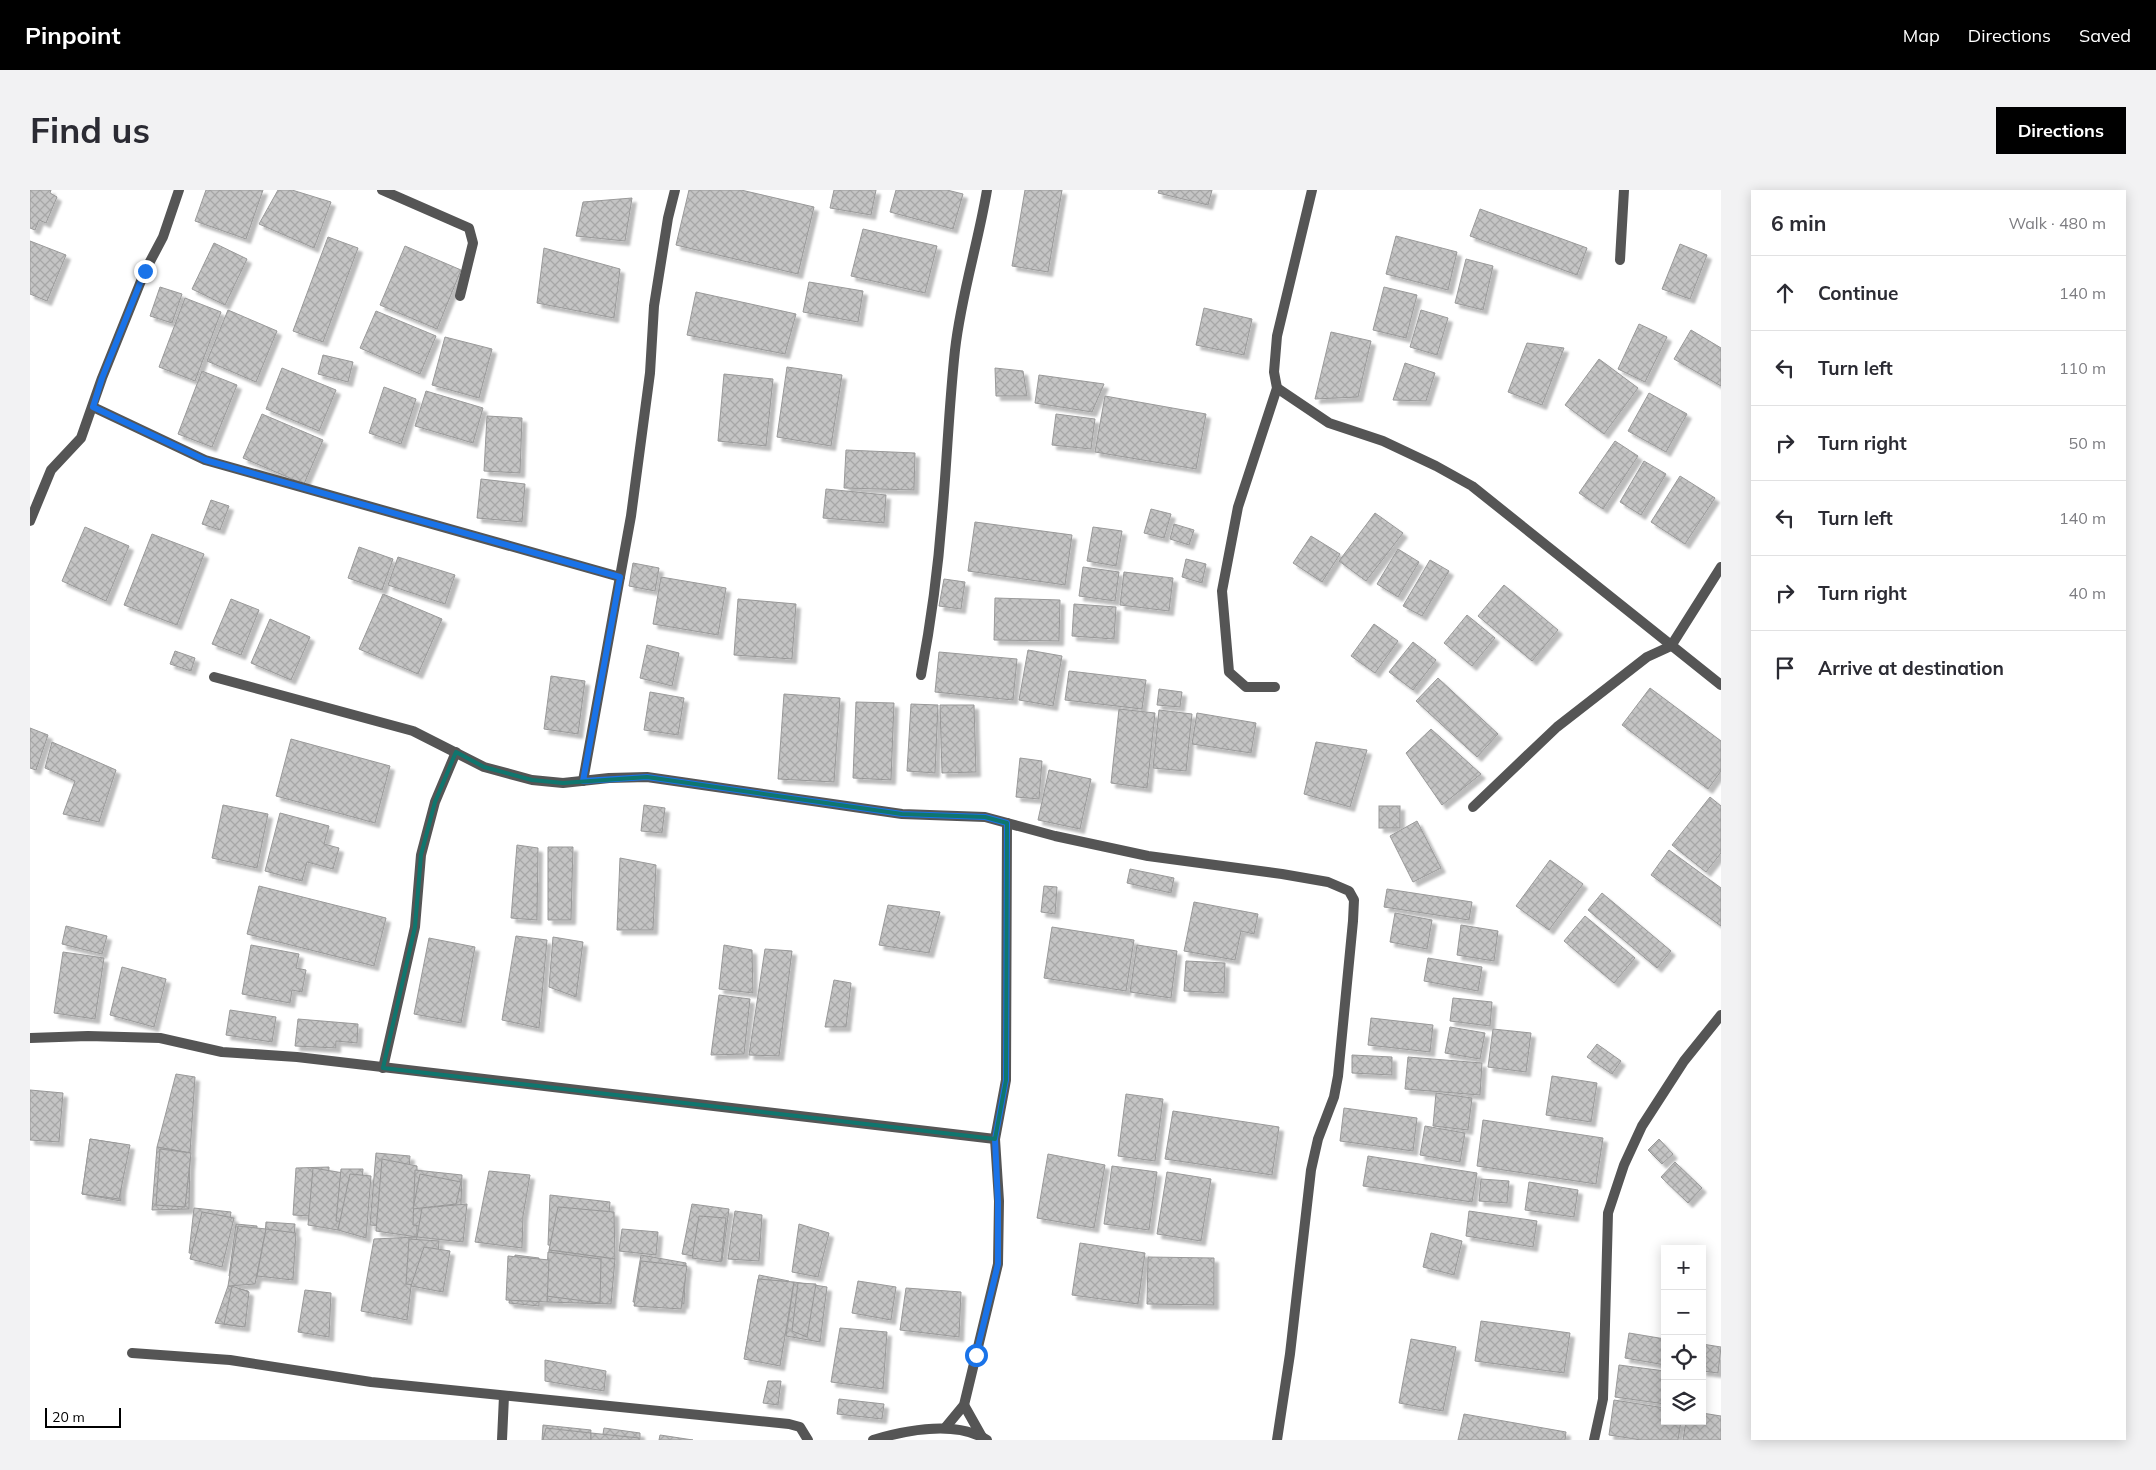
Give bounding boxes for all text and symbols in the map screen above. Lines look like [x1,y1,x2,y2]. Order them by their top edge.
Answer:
text: Pinpoint [25,20,121,50]
text: Map [1903,24,1940,47]
text: Directions [1968,24,2051,47]
text: Saved [2079,24,2131,47]
button: Directions [1996,107,2126,154]
text: Find us [30,108,150,152]
text: 6 min [1771,210,1826,236]
text: Walk · 480 m [2008,213,2106,233]
route end [134,260,157,283]
icon: ahead [1771,279,1799,307]
text: Continue [1818,281,1898,305]
text: 140 m [2059,283,2106,303]
icon: left [1771,354,1799,382]
text: Turn left [1818,356,1893,380]
text: 110 m [2059,358,2106,378]
icon: right [1771,429,1799,457]
text: Turn right [1818,431,1907,455]
text: 50 m [2069,433,2106,453]
icon: left [1771,504,1799,532]
text: Turn left [1818,506,1893,530]
text: 140 m [2059,508,2106,528]
icon: right [1771,579,1799,607]
text: Turn right [1818,581,1907,605]
text: 40 m [2069,583,2106,603]
icon: arrive [1771,654,1799,682]
text: Arrive at destination [1818,656,2004,680]
map controls [1661,1245,1706,1425]
button: + [1661,1245,1706,1290]
button: − [1661,1290,1706,1335]
button: locate [1661,1335,1706,1380]
route start [965,1344,988,1367]
button: layers [1661,1380,1706,1425]
scale bar [45,1405,121,1428]
text: 20 m [52,1408,85,1426]

